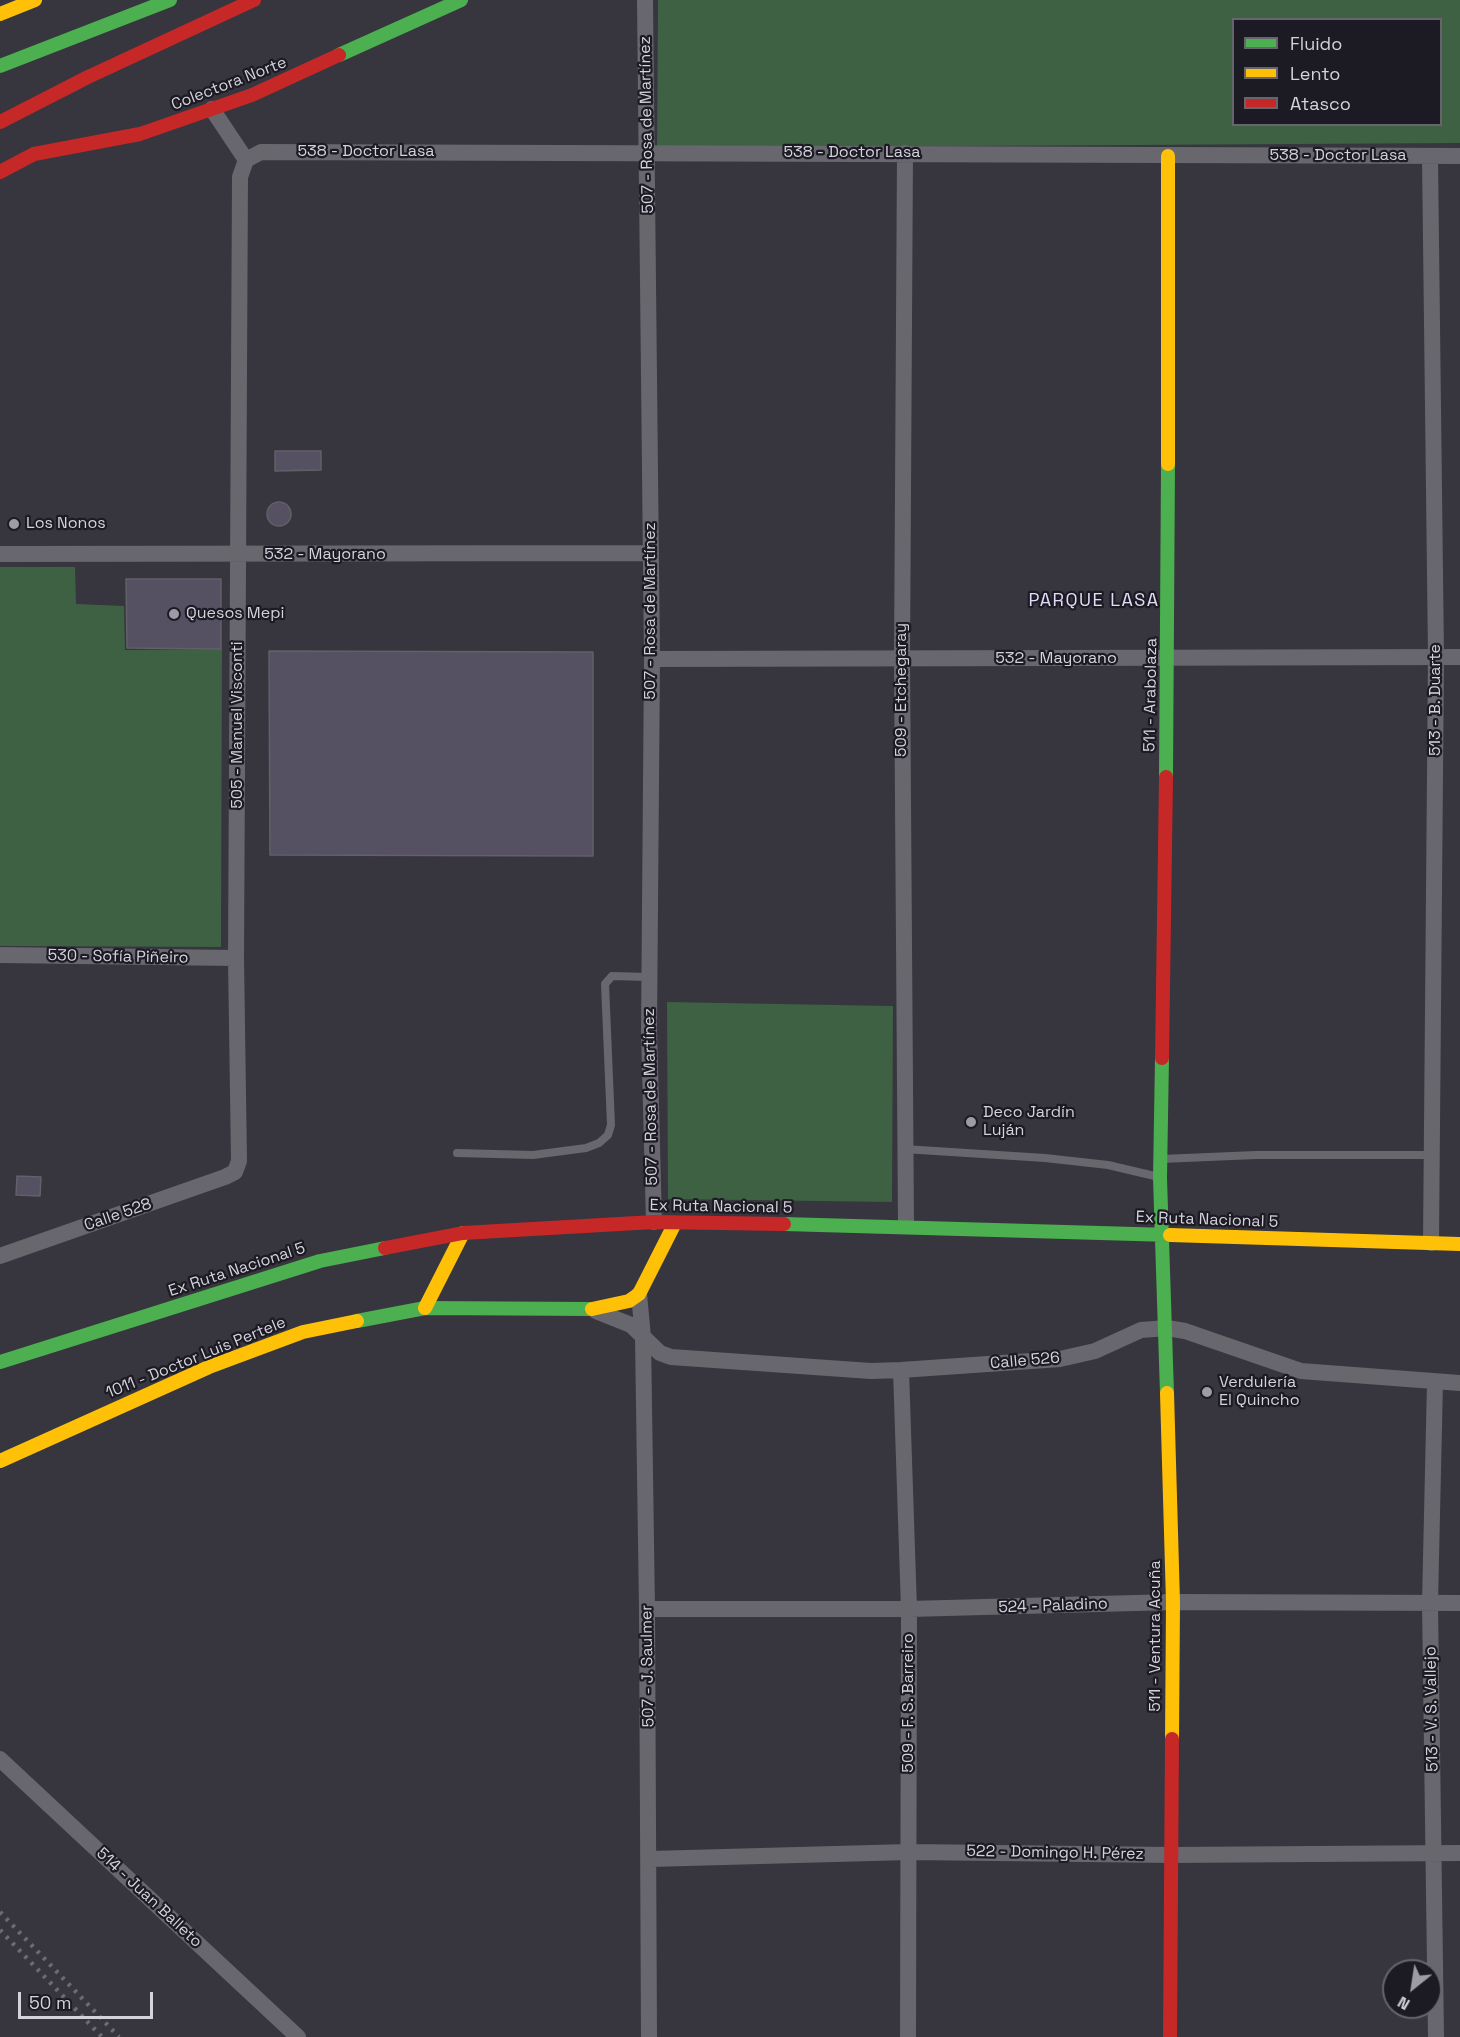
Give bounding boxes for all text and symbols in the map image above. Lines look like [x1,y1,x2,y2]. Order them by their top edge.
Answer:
legend [1232,18,1442,126]
text: Fluido [1290,32,1342,55]
street label: 507 - Rosa de Martínez [636,36,658,214]
street label: Colectora Norte [169,53,289,115]
text: Lento [1290,62,1340,85]
text: Atasco [1290,92,1351,115]
street label: 538 - Doctor Lasa [297,142,435,162]
street label: 538 - Doctor Lasa [783,143,921,163]
street label: 538 - Doctor Lasa [1269,146,1407,166]
place label: Los Nonos [26,514,106,534]
marker: Los Nonos [7,517,21,531]
street label: 507 - Rosa de Martínez [641,522,661,700]
street label: 532 - Mayorano [264,545,386,565]
district label: PARQUE LASA [1028,590,1160,612]
place label: Quesos Mepi [186,604,284,624]
marker: Quesos Mepi [167,607,181,621]
street label: 509 - Etchegaray [892,623,912,757]
street label: 511 - Arabolaza [1140,638,1162,752]
street label: 505 - Manuel Visconti [228,641,248,809]
street label: 513 - B. Duarte [1426,644,1446,756]
street label: 532 - Mayorano [995,649,1117,669]
street label: 530 - Sofía Piñeiro [47,946,189,968]
street label: 507 - Rosa de Martínez [640,1008,662,1186]
place label: Deco Jardín Luján [983,1103,1075,1141]
marker: Deco Jardín Luján [964,1115,978,1129]
street label: Calle 528 [82,1195,154,1235]
street label: Ex Ruta Nacional 5 [649,1196,793,1218]
street label: Ex Ruta Nacional 5 [1135,1208,1279,1232]
street label: Ex Ruta Nacional 5 [166,1239,308,1301]
street label: 1011 - Doctor Luis Pertele [103,1313,289,1403]
street label: Calle 526 [989,1348,1061,1374]
place label: Verdulería El Quincho [1219,1373,1300,1411]
marker: Verdulería El Quincho [1200,1385,1214,1399]
street label: 511 - Ventura Acuña [1146,1560,1166,1712]
street label: 524 - Paladino [998,1594,1108,1618]
street label: 507 - J. Saulmer [637,1605,659,1727]
street label: 509 - F. S. Barreiro [899,1633,919,1773]
street label: 513 - V. S. Vallejo [1421,1646,1443,1772]
street label: 522 - Domingo H. Pérez [966,1842,1144,1864]
street label: 514 - Juan Balleto [92,1844,206,1952]
north arrow [1382,1959,1442,2019]
scale bar [21,1980,156,2018]
text: 50 m [29,1991,71,2014]
text: N [1394,1992,1414,2015]

